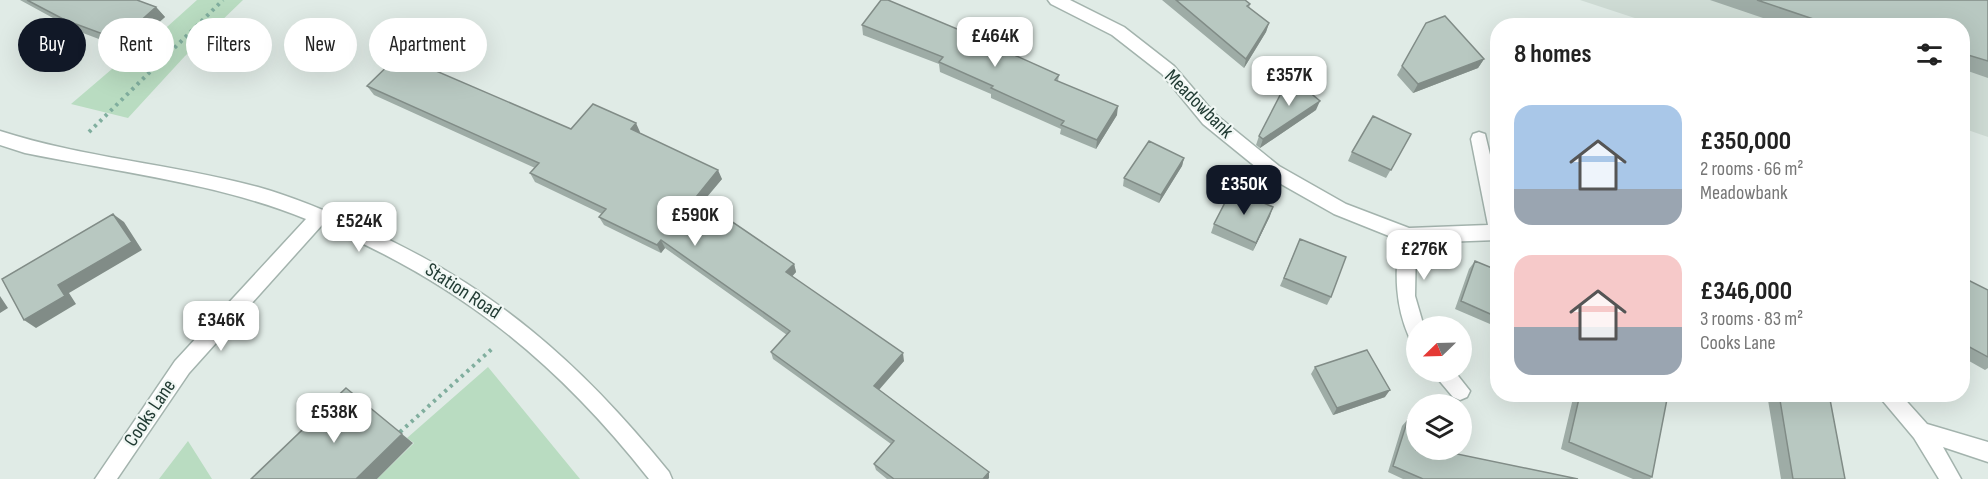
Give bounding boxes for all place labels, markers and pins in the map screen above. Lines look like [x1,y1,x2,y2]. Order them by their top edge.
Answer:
pin: £464K [953,17,1037,68]
pin: £357K [1247,56,1331,107]
pin: £350K [1202,165,1286,216]
pin: £590K [653,196,737,247]
pin: £524K [317,202,401,253]
pin: £276K [1382,230,1466,281]
pin: £346K [179,301,263,352]
pin: £538K [292,393,376,444]

